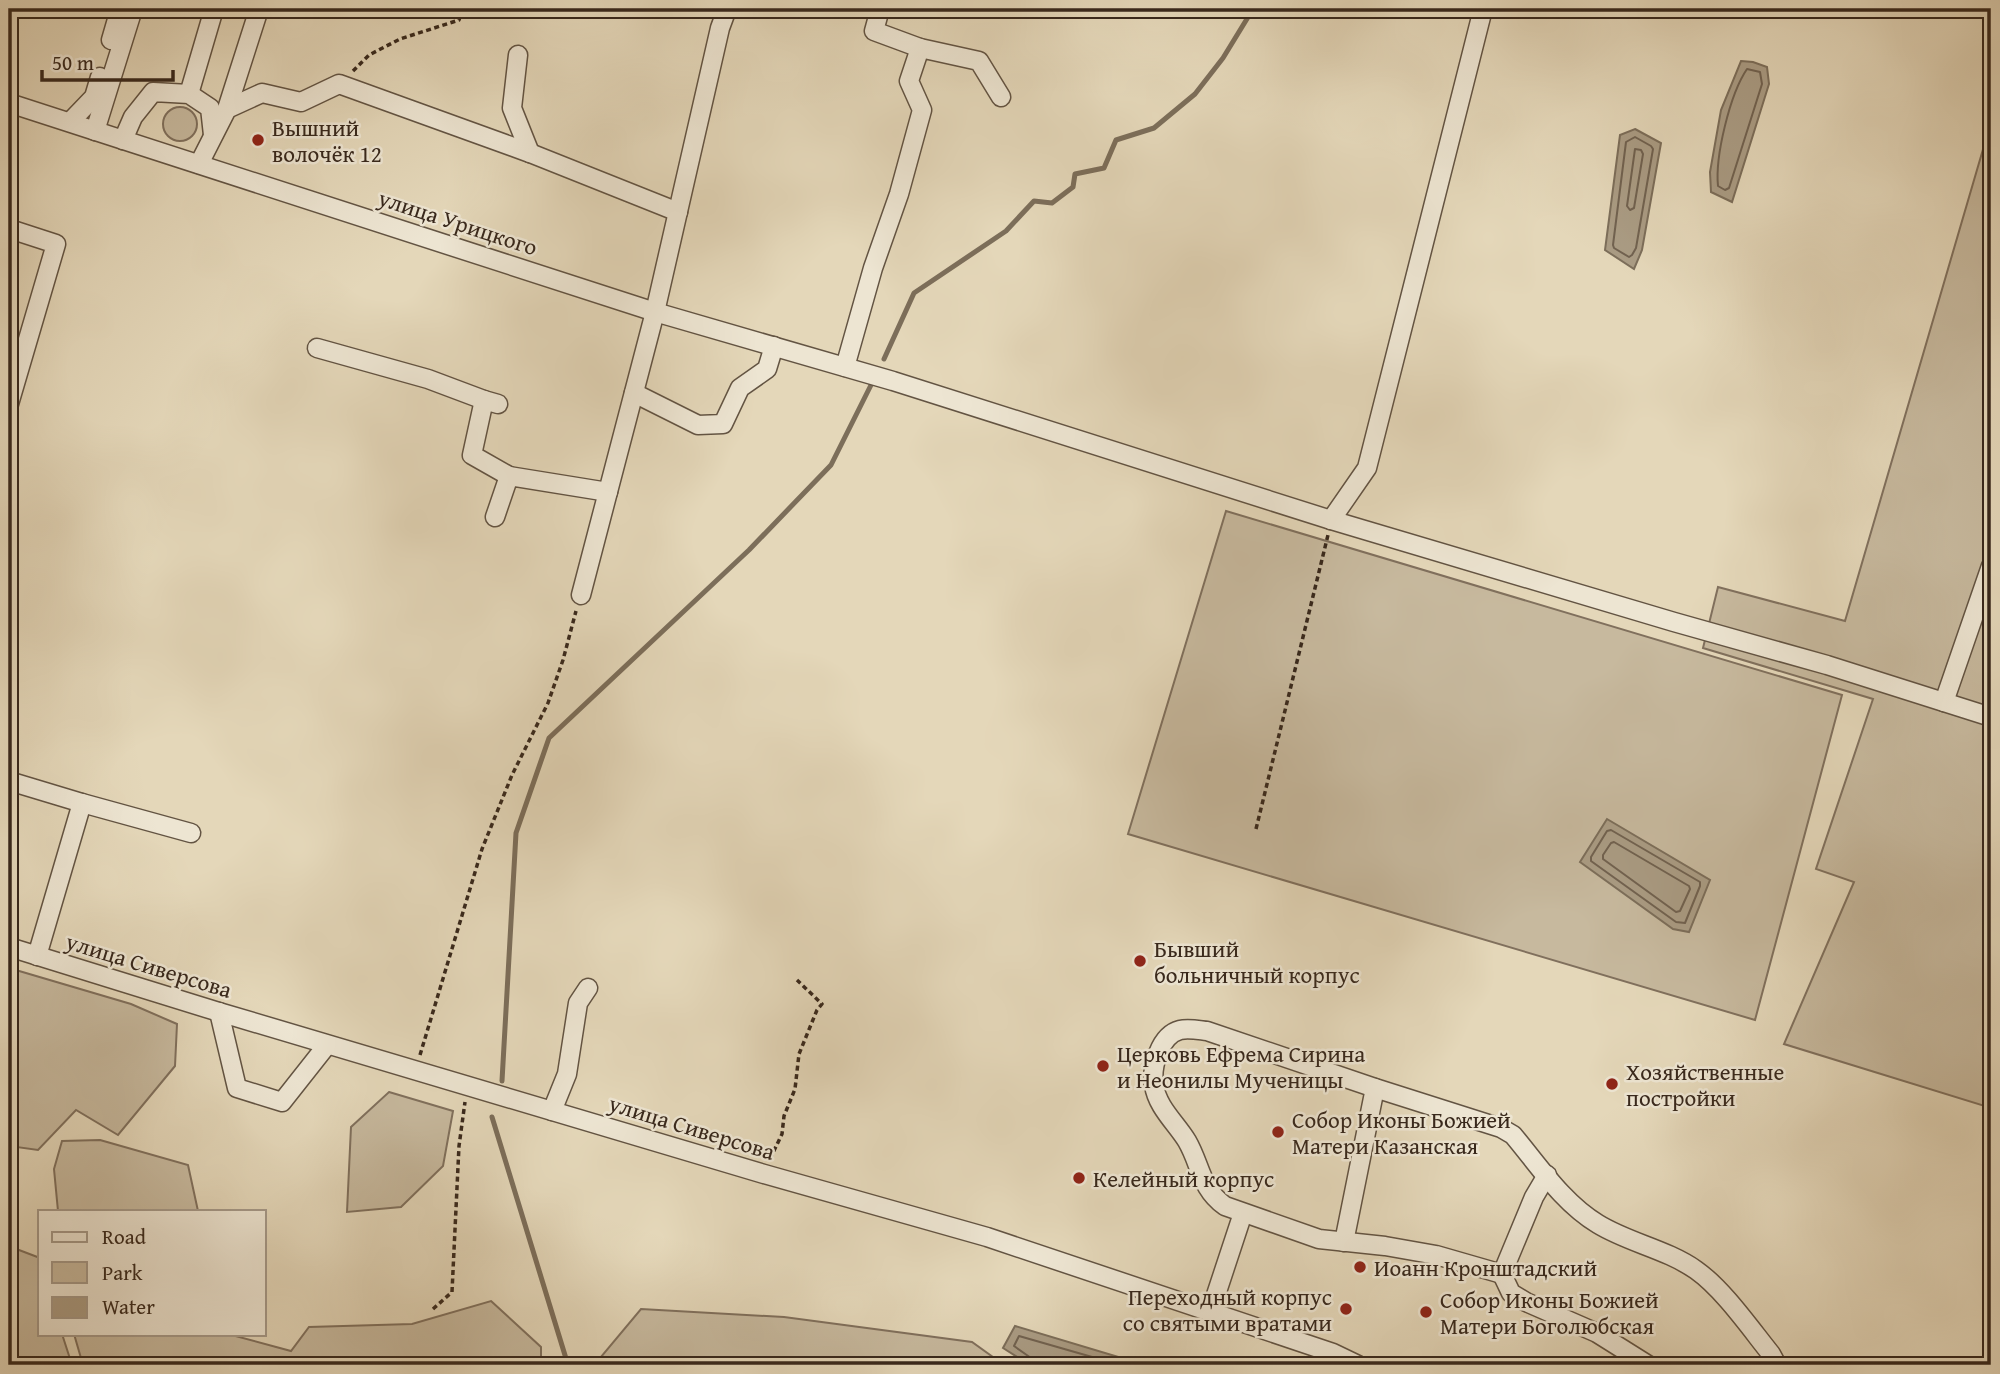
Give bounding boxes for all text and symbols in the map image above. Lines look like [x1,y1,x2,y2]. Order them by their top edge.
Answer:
scale bar [42,38,173,82]
text: 50 m [52,47,94,78]
place label: Вышний волочёк 12 [272,111,382,170]
marker: Вышний волочёк 12 [250,132,266,148]
street label: улица Урицкого [373,180,542,263]
street label: улица Сиверсова [61,924,236,1006]
place label: Бывший больничный корпус [1154,932,1360,991]
marker: Бывший больничный корпус [1132,953,1148,969]
place label: Церковь Ефрема Сирина и Неонилы Мученицы [1117,1037,1365,1096]
place label: Хозяйственные постройки [1626,1055,1784,1114]
marker: Церковь Ефрема Сирина и Неонилы Мученицы [1095,1058,1111,1074]
marker: Хозяйственные постройки [1604,1076,1620,1092]
street label: улица Сиверсова [604,1086,779,1168]
place label: Собор Иконы Божией Матери Казанская [1292,1103,1511,1162]
marker: Собор Иконы Божией Матери Казанская [1270,1124,1286,1140]
place label: Келейный корпус [1093,1162,1274,1195]
marker: Келейный корпус [1071,1170,1087,1186]
legend [38,1210,266,1336]
text: Road [102,1221,147,1252]
place label: Иоанн Кронштадский [1374,1251,1597,1284]
text: Park [102,1257,143,1288]
marker: Иоанн Кронштадский [1352,1259,1368,1275]
place label: Переходный корпус со святыми вратами [1123,1280,1332,1339]
place label: Собор Иконы Божией Матери Боголюбская [1440,1283,1659,1342]
text: Water [102,1291,155,1322]
marker: Переходный корпус со святыми вратами [1338,1301,1354,1317]
marker: Собор Иконы Божией Матери Боголюбская [1418,1304,1434,1320]

